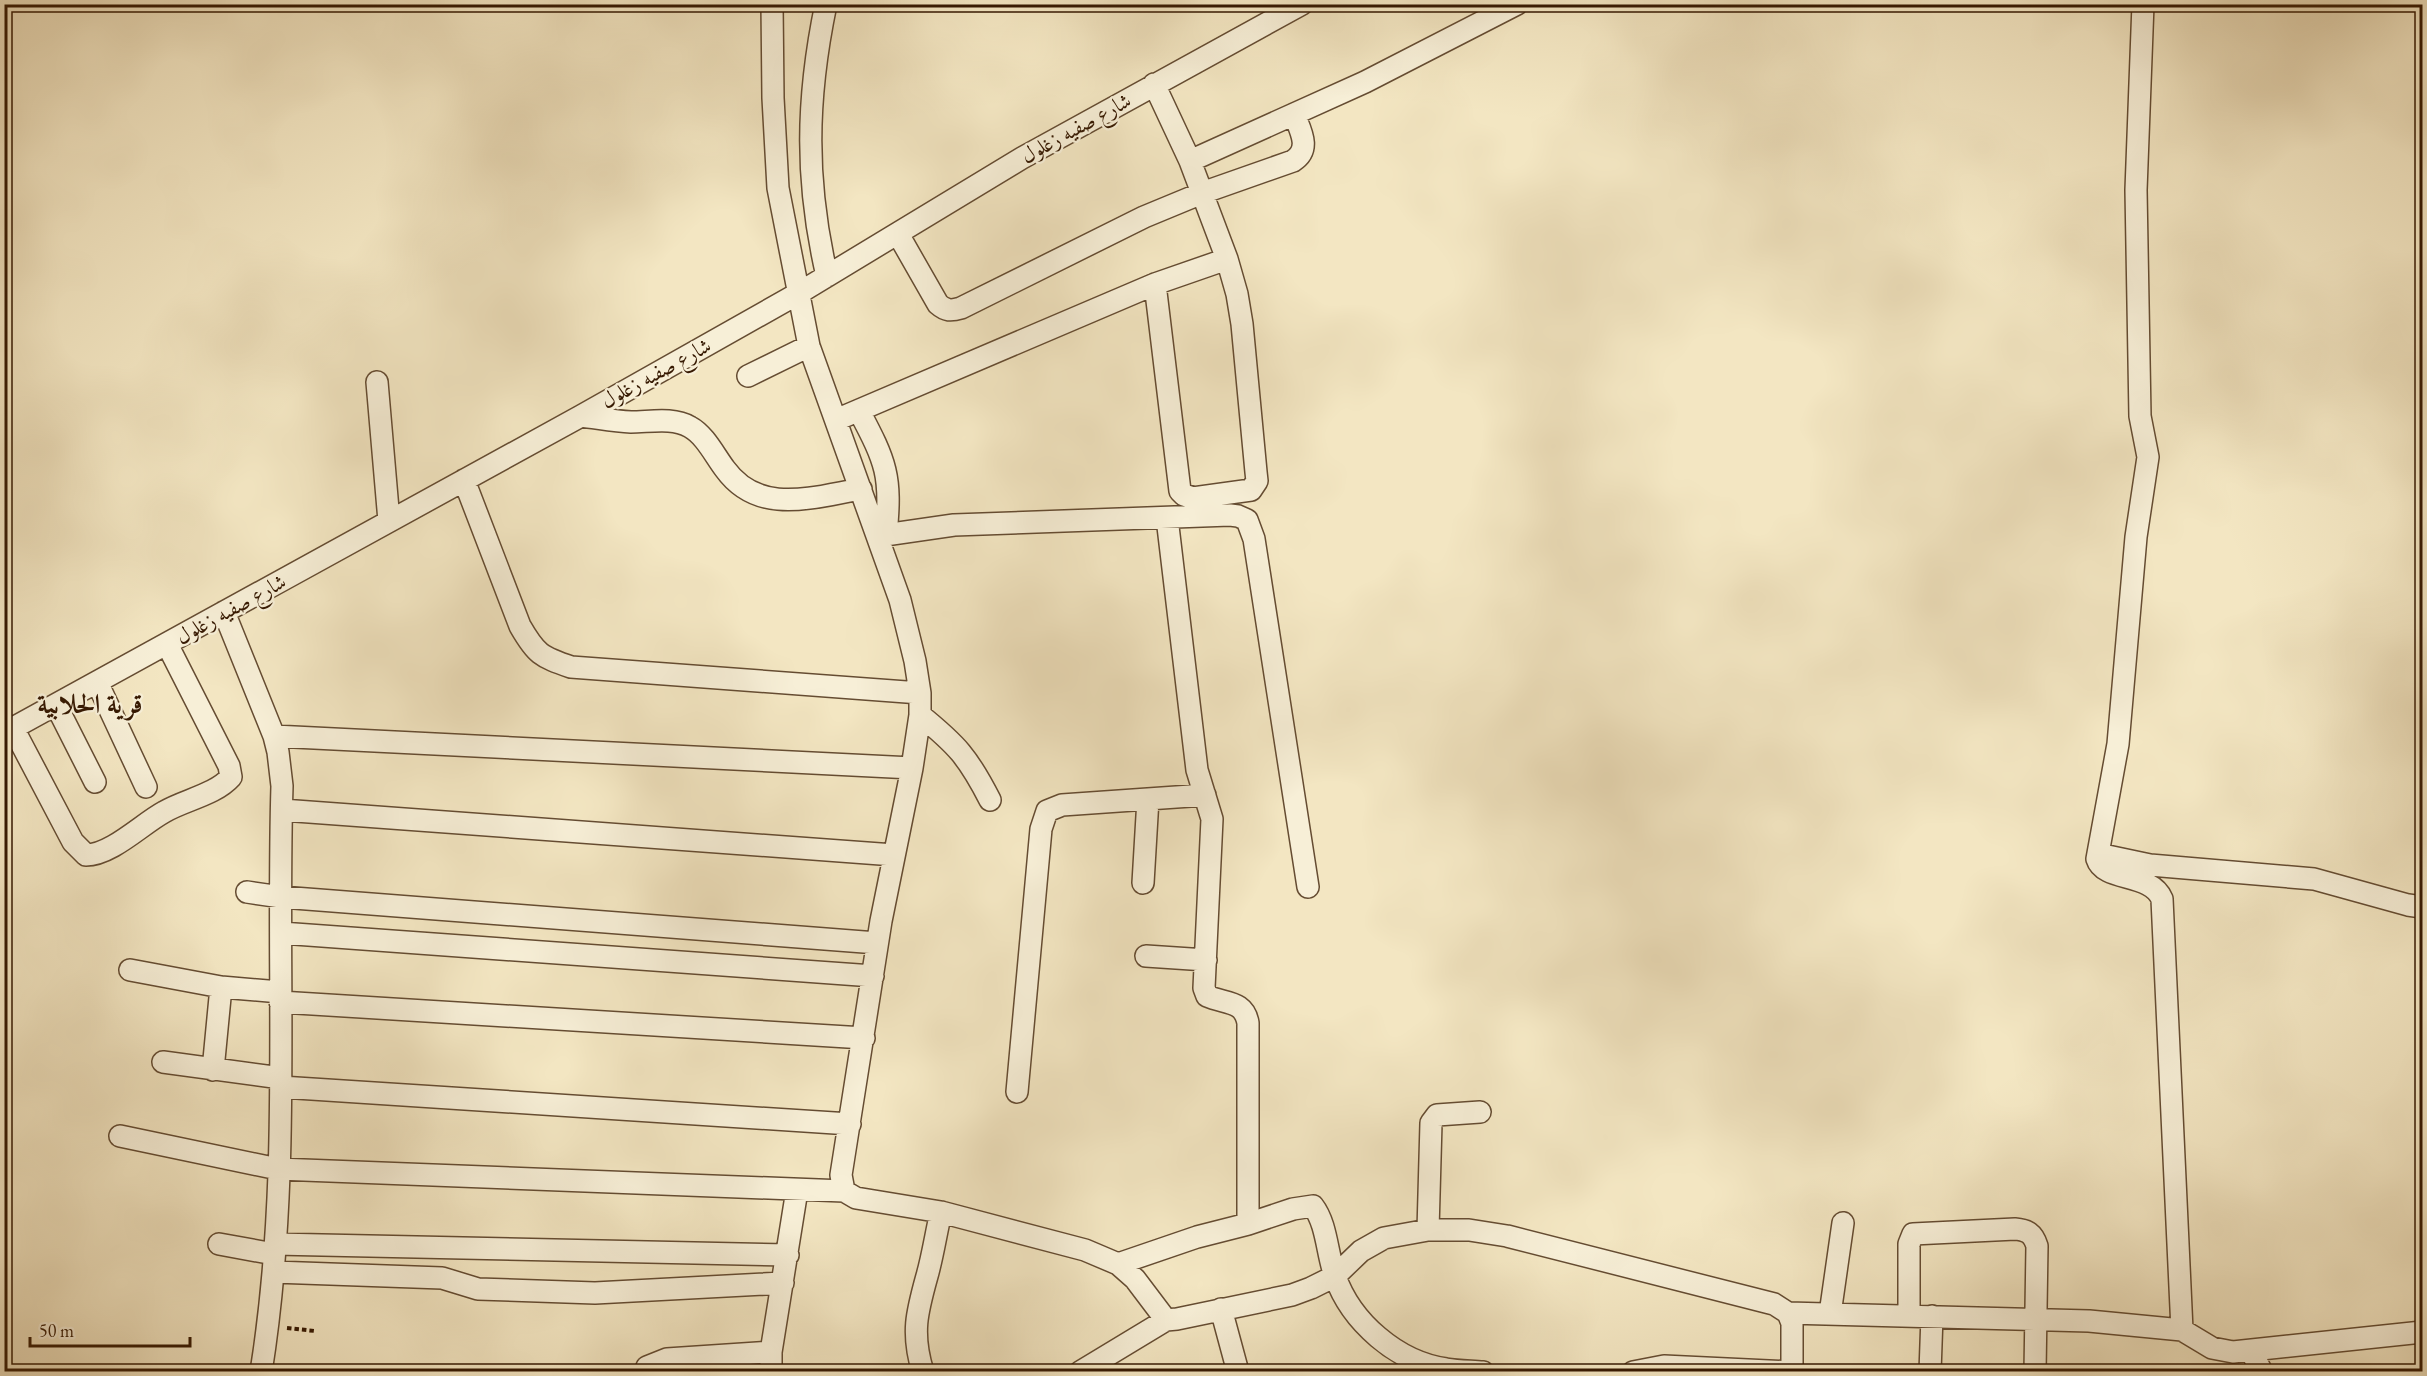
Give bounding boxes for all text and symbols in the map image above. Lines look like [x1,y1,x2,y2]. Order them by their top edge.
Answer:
street label: شارع صفيه زغلول [1016,86,1138,173]
street label: شارع صفيه زغلول [596,331,718,418]
street label: شارع صفيه زغلول [171,567,293,654]
district label: قرية الحلابية [37,686,143,721]
scale bar [30,1310,190,1348]
text: 50 m [39,1319,74,1342]

